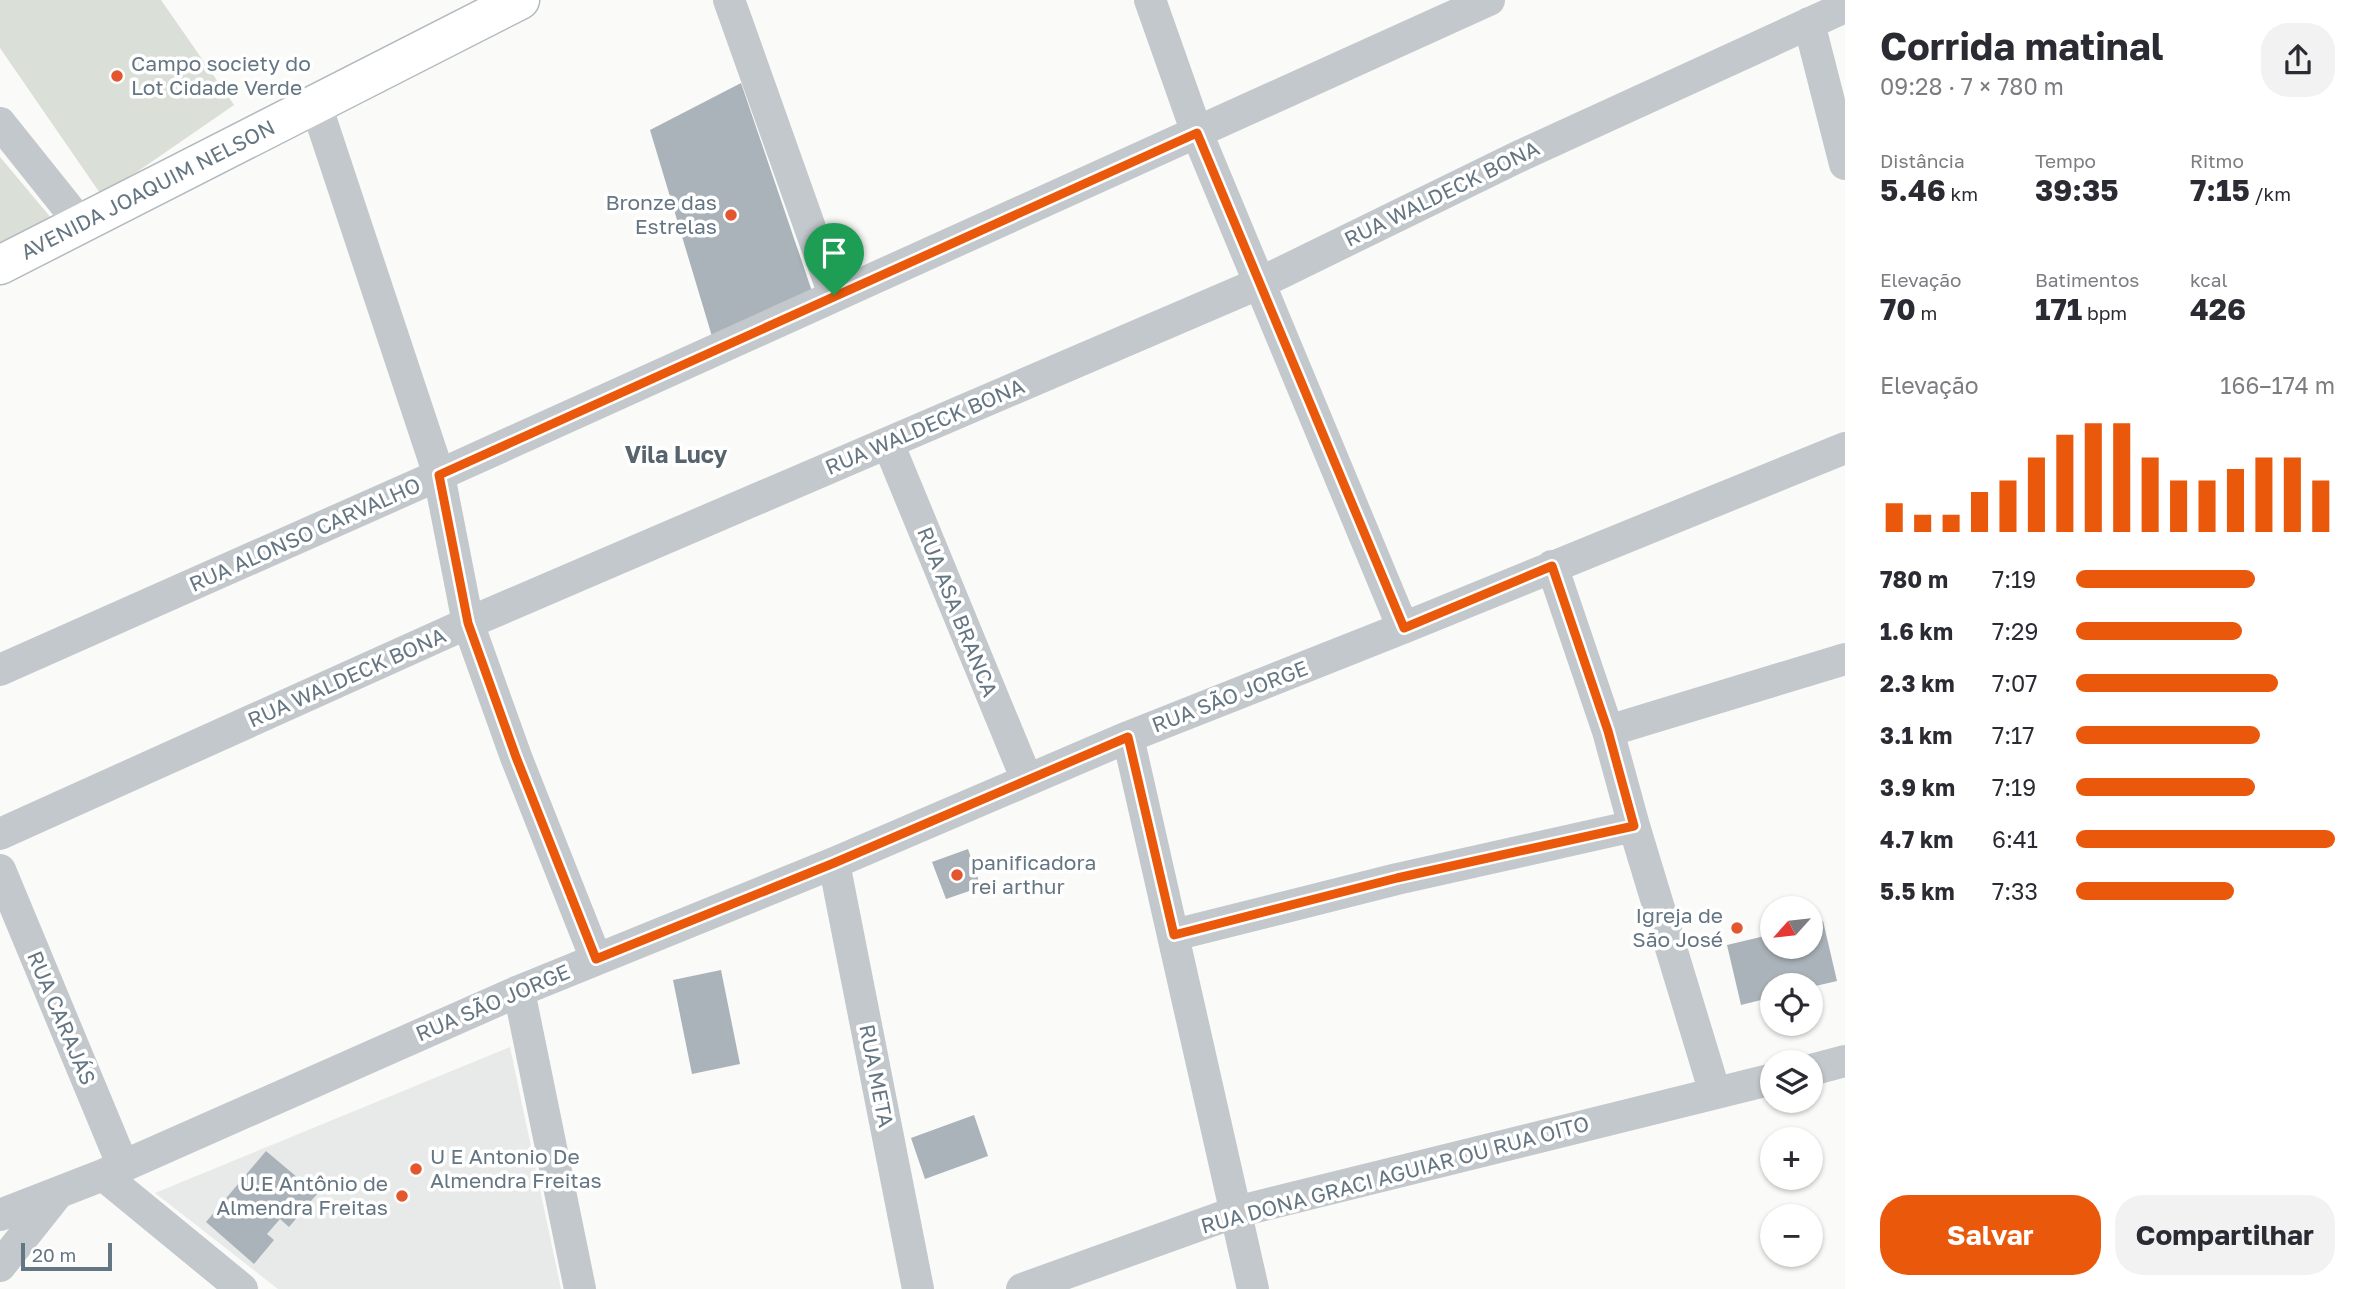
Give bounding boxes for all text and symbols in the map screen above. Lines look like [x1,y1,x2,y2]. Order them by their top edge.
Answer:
text: Corrida matinal [1880,23,2163,68]
button: share [2261,23,2335,97]
place label: Campo society do Lot Cidade Verde [131,50,311,100]
marker: Campo society do Lot Cidade Verde [109,68,125,84]
text: 09:28 · 7 × 780 m [1880,72,2064,100]
street label: AVENIDA JOAQUIM NELSON [16,114,279,265]
street label: RUA WALDECK BONA [1340,135,1543,252]
text: Distância [1880,149,1965,172]
text: Tempo [2035,149,2096,172]
text: Ritmo [2190,149,2244,172]
text: 5.46 [1880,172,1946,208]
text: 39:35 [2035,172,2119,208]
text: 7:15 [2190,172,2250,208]
text: km [1946,182,1978,205]
text: /km [2250,182,2291,205]
place label: Bronze das Estrelas [605,189,717,239]
marker: Bronze das Estrelas [723,207,739,223]
pin [804,223,864,295]
icon: arrive [815,234,853,272]
text: Elevação [1880,268,1961,291]
text: Batimentos [2035,268,2139,291]
text: kcal [2190,268,2228,291]
text: 70 [1880,291,1916,327]
text: 171 [2035,291,2082,327]
text: 426 [2190,291,2246,327]
text: m [1916,301,1937,324]
text: bpm [2082,301,2127,324]
text: Elevação [1880,371,1979,399]
text: 166–174 m [2220,371,2335,399]
street label: RUA WALDECK BONA [821,372,1028,480]
district label: Vila Lucy [625,440,728,468]
street label: RUA ALONSO CARVALHO [185,471,424,597]
street label: RUA ASA BRANCA [912,523,1004,700]
text: 780 m [1880,565,1948,593]
text: 7:19 [1992,565,2036,593]
text: 1.6 km [1880,617,1953,645]
text: 7:29 [1992,617,2038,645]
street label: RUA WALDECK BONA [244,622,450,732]
street label: RUA SÃO JORGE [1148,654,1311,738]
text: 2.3 km [1880,669,1955,697]
text: 7:07 [1992,669,2038,697]
text: 3.1 km [1880,721,1952,749]
text: 7:17 [1992,721,2034,749]
text: 3.9 km [1880,773,1955,801]
text: 7:19 [1992,773,2036,801]
text: 4.7 km [1880,825,1954,853]
text: 6:41 [1992,825,2038,853]
place label: panificadora rei arthur [971,849,1096,899]
marker: panificadora rei arthur [949,867,965,883]
text: 5.5 km [1880,877,1955,905]
text: 7:33 [1992,877,2038,905]
north arrow [1760,896,1824,959]
map controls [1760,896,1823,1267]
place label: Igreja de São José [1632,902,1723,952]
marker: Igreja de São José [1729,920,1745,936]
street label: RUA CARAJÁS [22,947,102,1088]
street label: RUA SÃO JORGE [412,958,574,1046]
button: locate [1760,973,1823,1036]
street label: RUA META [854,1022,900,1130]
button: layers [1760,1050,1823,1113]
street label: RUA DONA GRACI AGUIAR OU RUA OITO [1198,1110,1592,1238]
button: + [1760,1127,1823,1190]
place label: U E Antonio De Almendra Freitas [430,1143,602,1193]
marker: U E Antonio De Almendra Freitas [408,1161,424,1177]
place label: U.E Antônio de Almendra Freitas [216,1170,388,1220]
marker: U.E Antônio de Almendra Freitas [394,1188,410,1204]
button: Salvar [1880,1195,2101,1275]
button: Compartilhar [2115,1195,2335,1275]
button: − [1760,1204,1823,1267]
scale bar [21,1240,112,1272]
text: 20 m [32,1243,76,1266]

